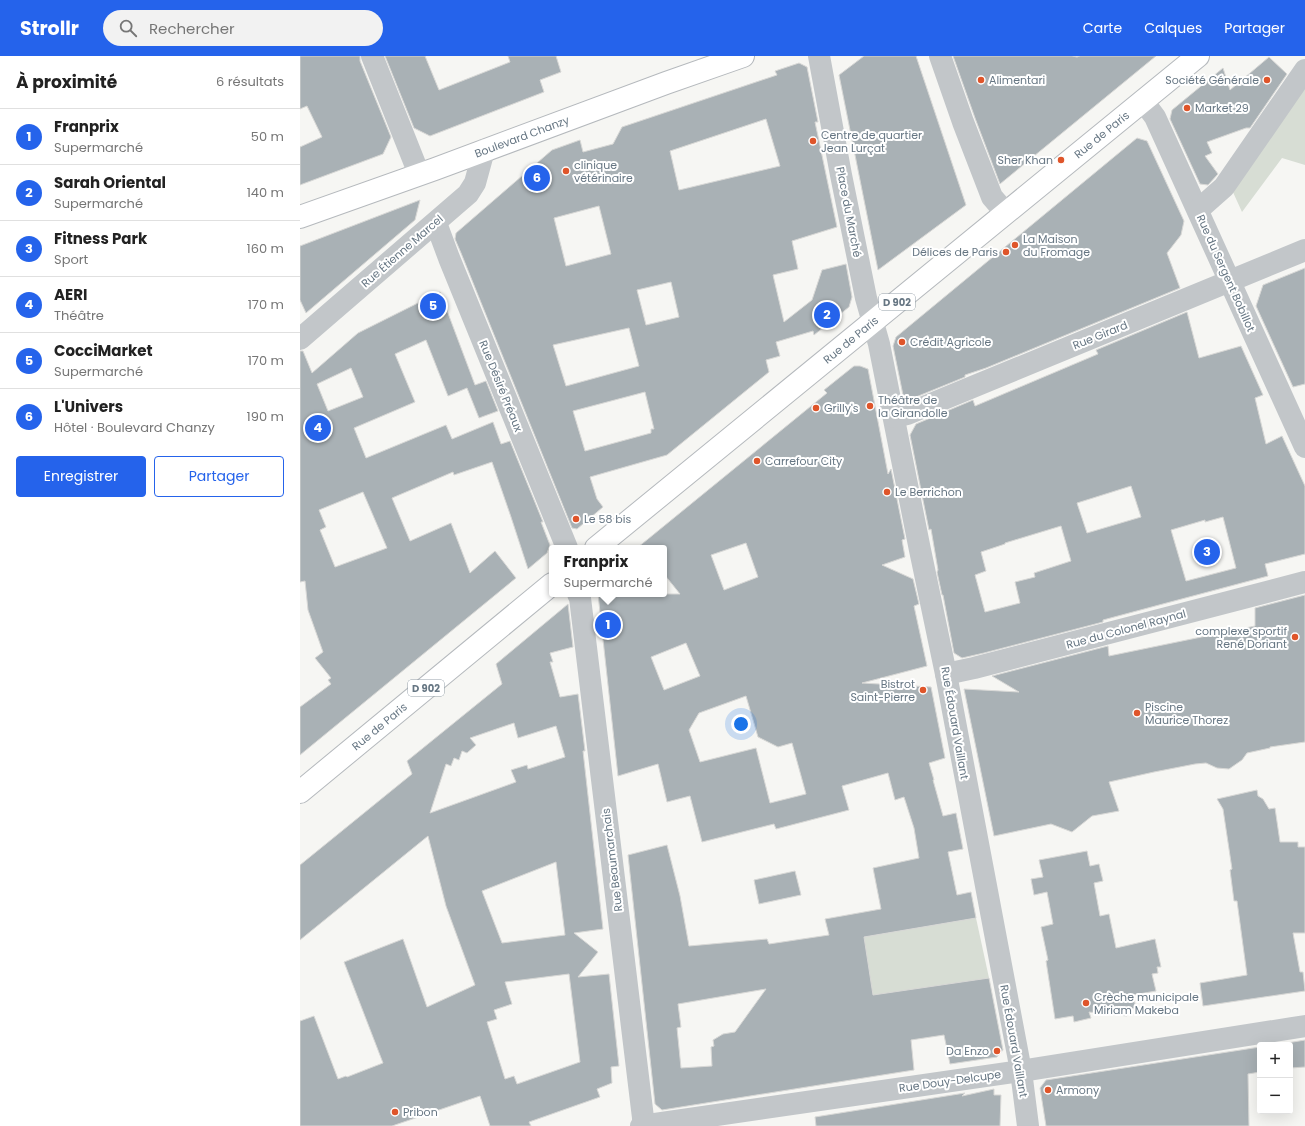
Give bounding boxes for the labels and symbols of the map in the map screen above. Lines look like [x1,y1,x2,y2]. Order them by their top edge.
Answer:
place label: Alimentari [989,72,1046,88]
place label: Société Générale [1165,72,1259,88]
marker: Alimentari [976,75,986,85]
marker: Société Générale [1262,75,1272,85]
place label: Market 29 [1195,100,1249,116]
marker: Market 29 [1182,103,1192,113]
street label: Rue de Paris [1071,107,1133,162]
street label: Boulevard Chanzy [472,111,572,162]
place label: Centre de quartier Jean Lurçat [821,127,922,156]
marker: Centre de quartier Jean Lurçat [808,136,818,146]
place label: Sher Khan [998,152,1053,168]
marker: Sher Khan [1056,155,1066,165]
place label: clinique vétérinaire [574,157,633,186]
pin: 6 [524,163,550,193]
street label: Place du Marché [832,165,866,259]
marker: clinique vétérinaire [561,166,571,176]
street label: Rue Étienne Marcel [358,211,446,291]
street label: Rue du Sergent Bobillot [1193,212,1259,334]
place label: La Maison du Fromage [1023,231,1090,260]
marker: La Maison du Fromage [1010,240,1020,250]
place label: Délices de Paris [912,244,998,260]
marker: Délices de Paris [1001,247,1011,257]
pin: 5 [420,291,446,321]
road number: D 902 [879,294,915,310]
pin: 2 [814,300,840,330]
street label: Rue de Paris [820,312,882,367]
street label: Rue Girard [1070,317,1130,353]
place label: Crédit Agricole [910,334,992,350]
marker: Crédit Agricole [897,337,907,347]
street label: Rue Désiré Préaux [475,338,527,435]
place label: Théâtre de la Girandolle [878,392,948,421]
place label: Grilly's [824,400,859,416]
marker: Théâtre de la Girandolle [865,401,875,411]
marker: Grilly's [811,403,821,413]
pin: 4 [305,413,331,443]
place label: Carrefour City [765,453,843,469]
marker: Carrefour City [752,456,762,466]
place label: Le Berrichon [895,484,962,500]
marker: Le Berrichon [882,487,892,497]
place label: Le 58 bis [584,511,631,527]
marker: Le 58 bis [571,514,581,524]
pin: 3 [1194,537,1220,567]
street label: Rue du Colonel Raynal [1064,605,1188,653]
pin: 1 [595,610,621,640]
place label: complexe sportif René Doriant [1195,623,1287,652]
marker: complexe sportif René Doriant [1290,632,1300,642]
street label: Rue Édouard Vaillant [937,665,973,781]
place label: Bistrot Saint-Pierre [850,676,915,705]
road number: D 902 [408,680,444,696]
marker: Bistrot Saint-Pierre [918,685,928,695]
street label: Rue de Paris [348,699,411,754]
place label: Piscine Maurice Thorez [1145,699,1228,728]
marker: Piscine Maurice Thorez [1132,708,1142,718]
your location [731,714,751,734]
street label: Rue Beaumarchais [598,807,626,913]
street label: Rue Édouard Vaillant [996,983,1032,1099]
place label: Crèche municipale Miriam Makeba [1094,989,1199,1018]
marker: Crèche municipale Miriam Makeba [1081,998,1091,1008]
place label: Da Enzo [946,1043,989,1059]
marker: Da Enzo [992,1046,1002,1056]
street label: Rue Douy-Delcupe [898,1066,1002,1096]
place label: Armony [1056,1082,1100,1098]
marker: Armony [1043,1085,1053,1095]
place label: Pribon [403,1104,438,1120]
marker: Pribon [390,1107,400,1117]

